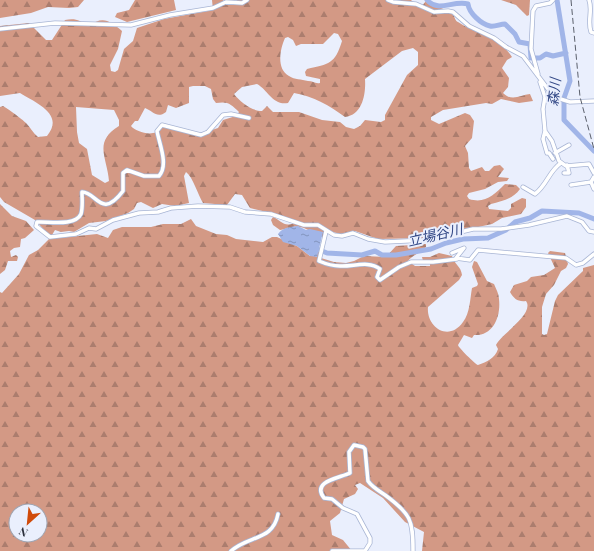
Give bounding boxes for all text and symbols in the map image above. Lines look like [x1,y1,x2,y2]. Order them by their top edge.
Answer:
water label: 森川 [543,75,565,107]
water label: 立場谷川 [405,219,466,250]
north arrow [8,503,48,543]
text: N [16,524,30,541]

